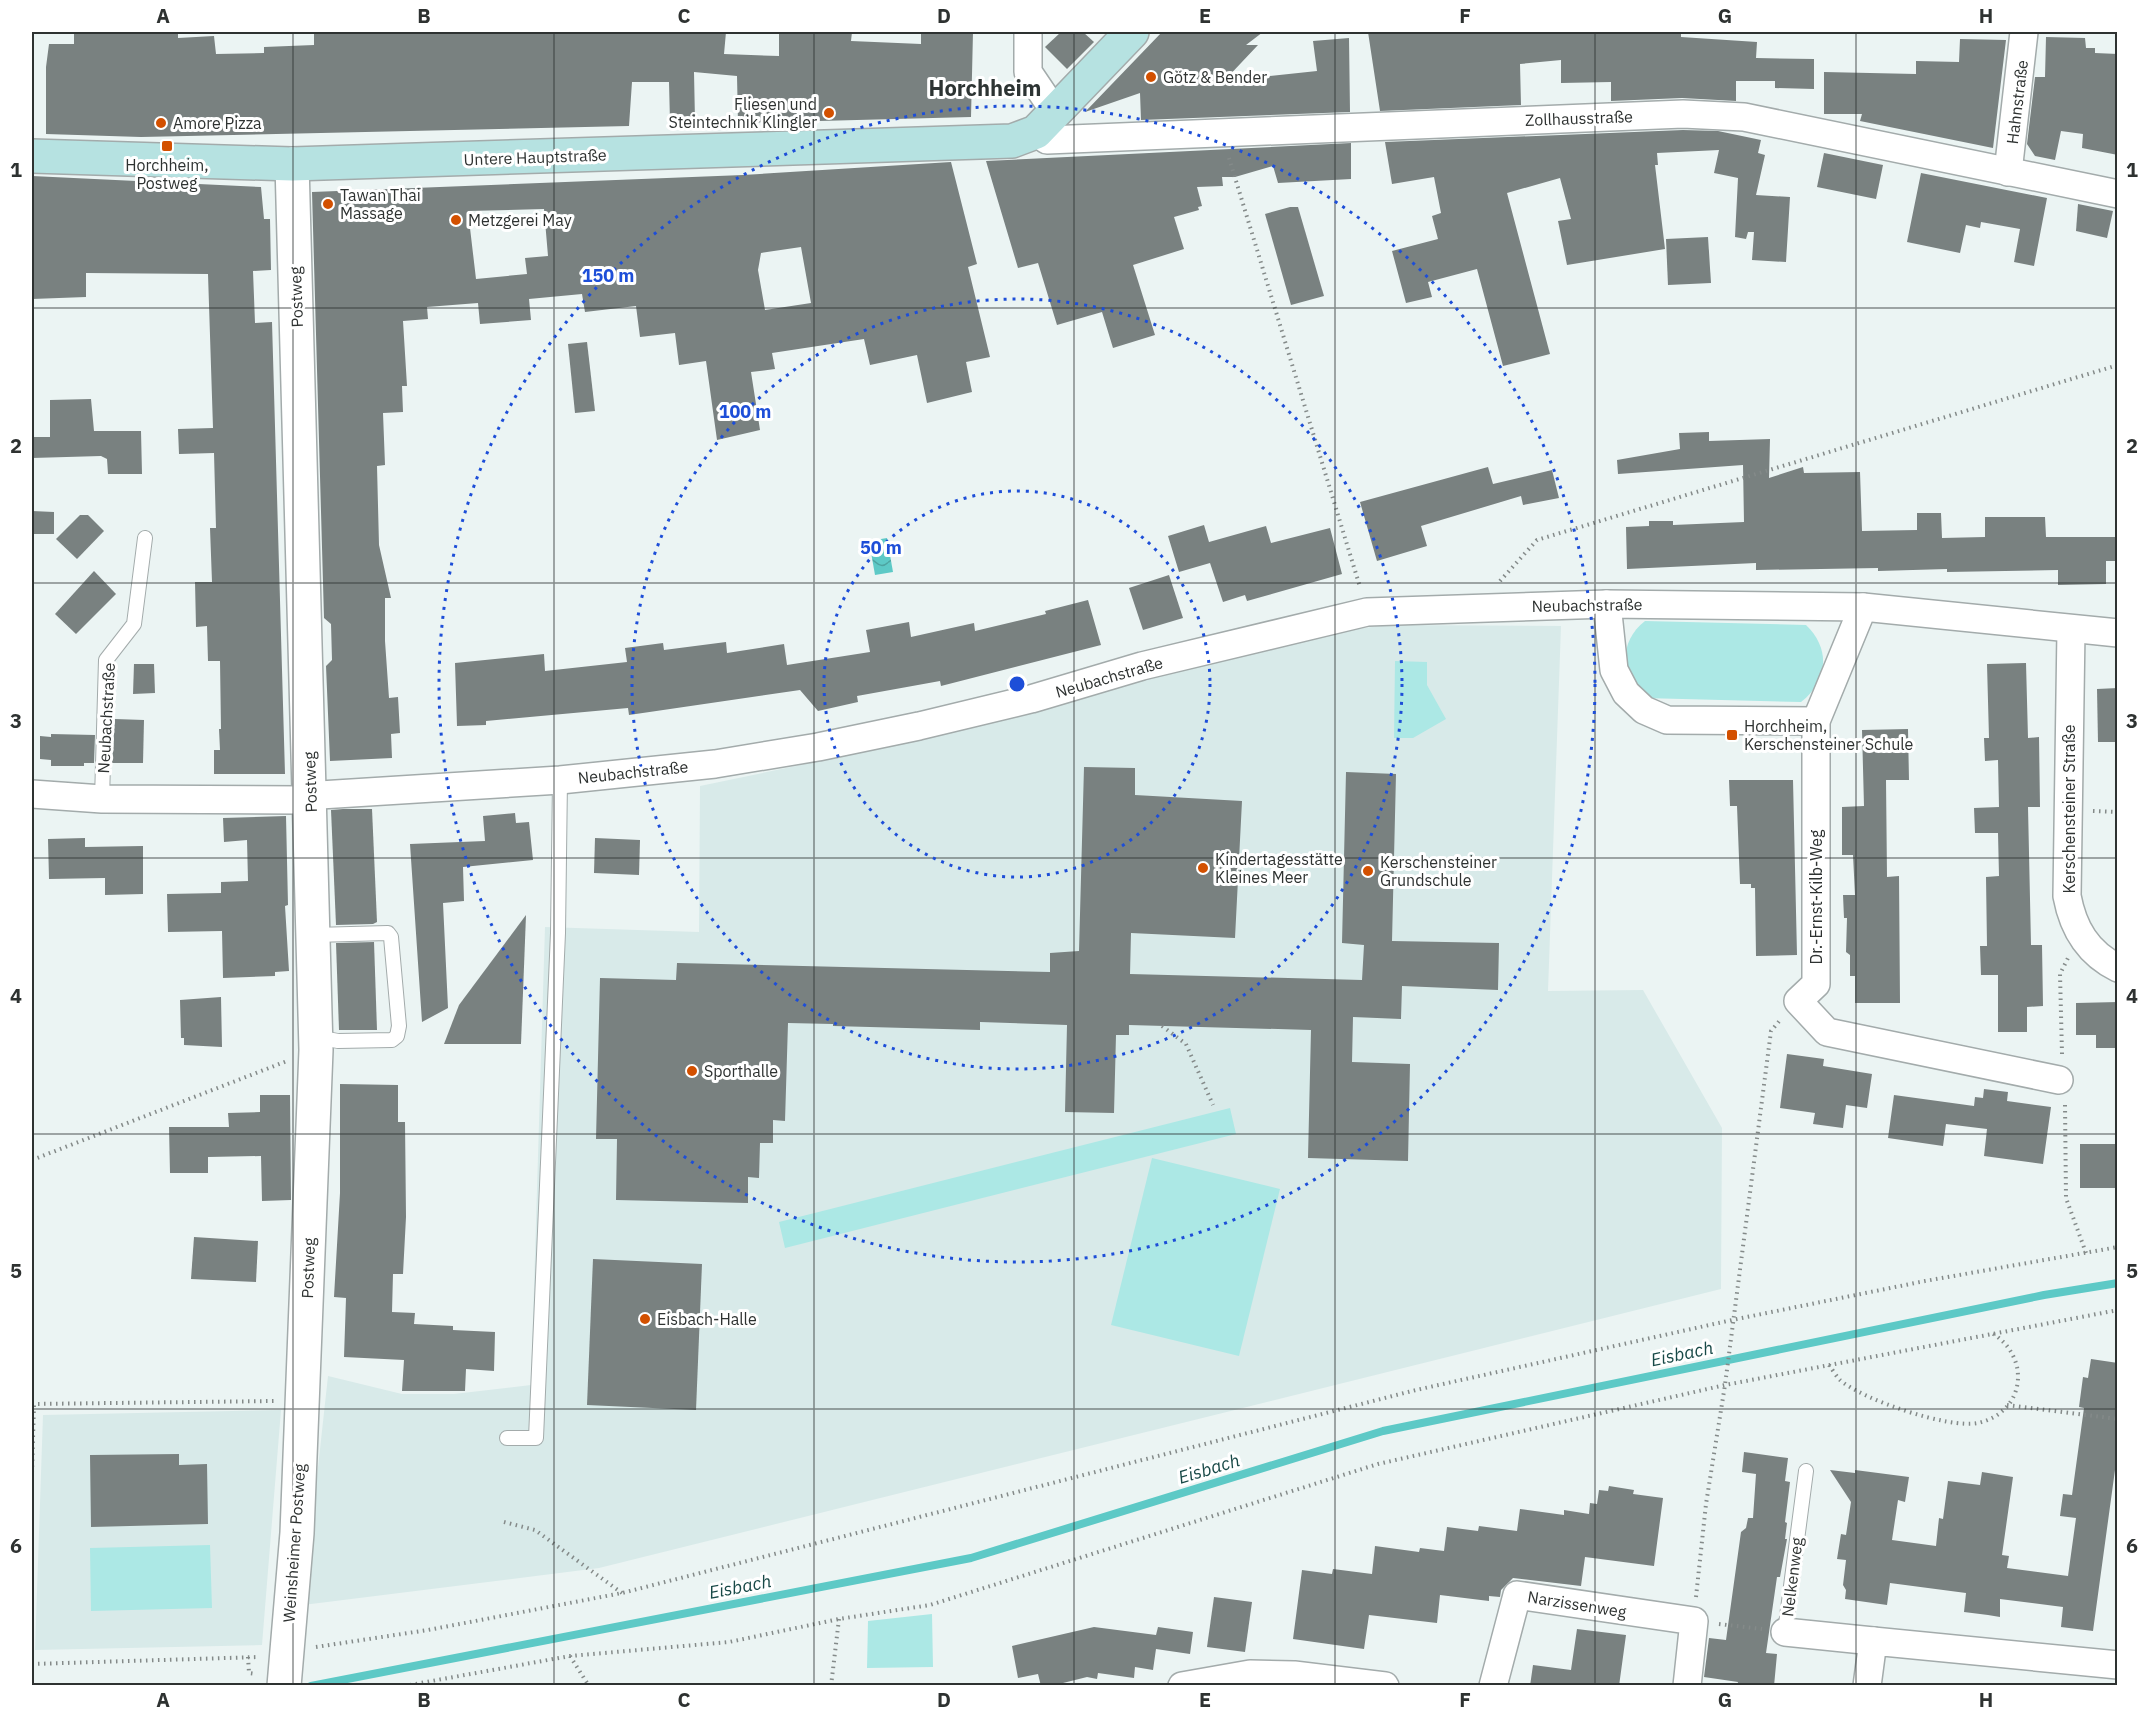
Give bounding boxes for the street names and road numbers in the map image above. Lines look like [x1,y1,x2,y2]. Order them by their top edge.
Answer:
street label: Hahnstraße [2002,59,2032,145]
street label: Zollhausstraße [1525,106,1633,130]
street label: Untere Hauptstraße [463,145,607,169]
street label: Postweg [285,266,307,328]
street label: Neubachstraße [1531,594,1643,616]
street label: Neubachstraße [1053,652,1165,702]
street label: Neubachstraße [93,662,119,774]
street label: Kerschensteiner Straße [2059,724,2079,894]
street label: Postweg [299,751,321,813]
street label: Neubachstraße [577,756,689,788]
street label: Dr.-Ernst-Kilb-Weg [1806,829,1826,965]
street label: Postweg [297,1237,319,1299]
street label: Weinsheimer Postweg [278,1462,310,1623]
street label: Nelkenweg [1777,1536,1807,1618]
street label: Narzissenweg [1526,1586,1628,1622]

